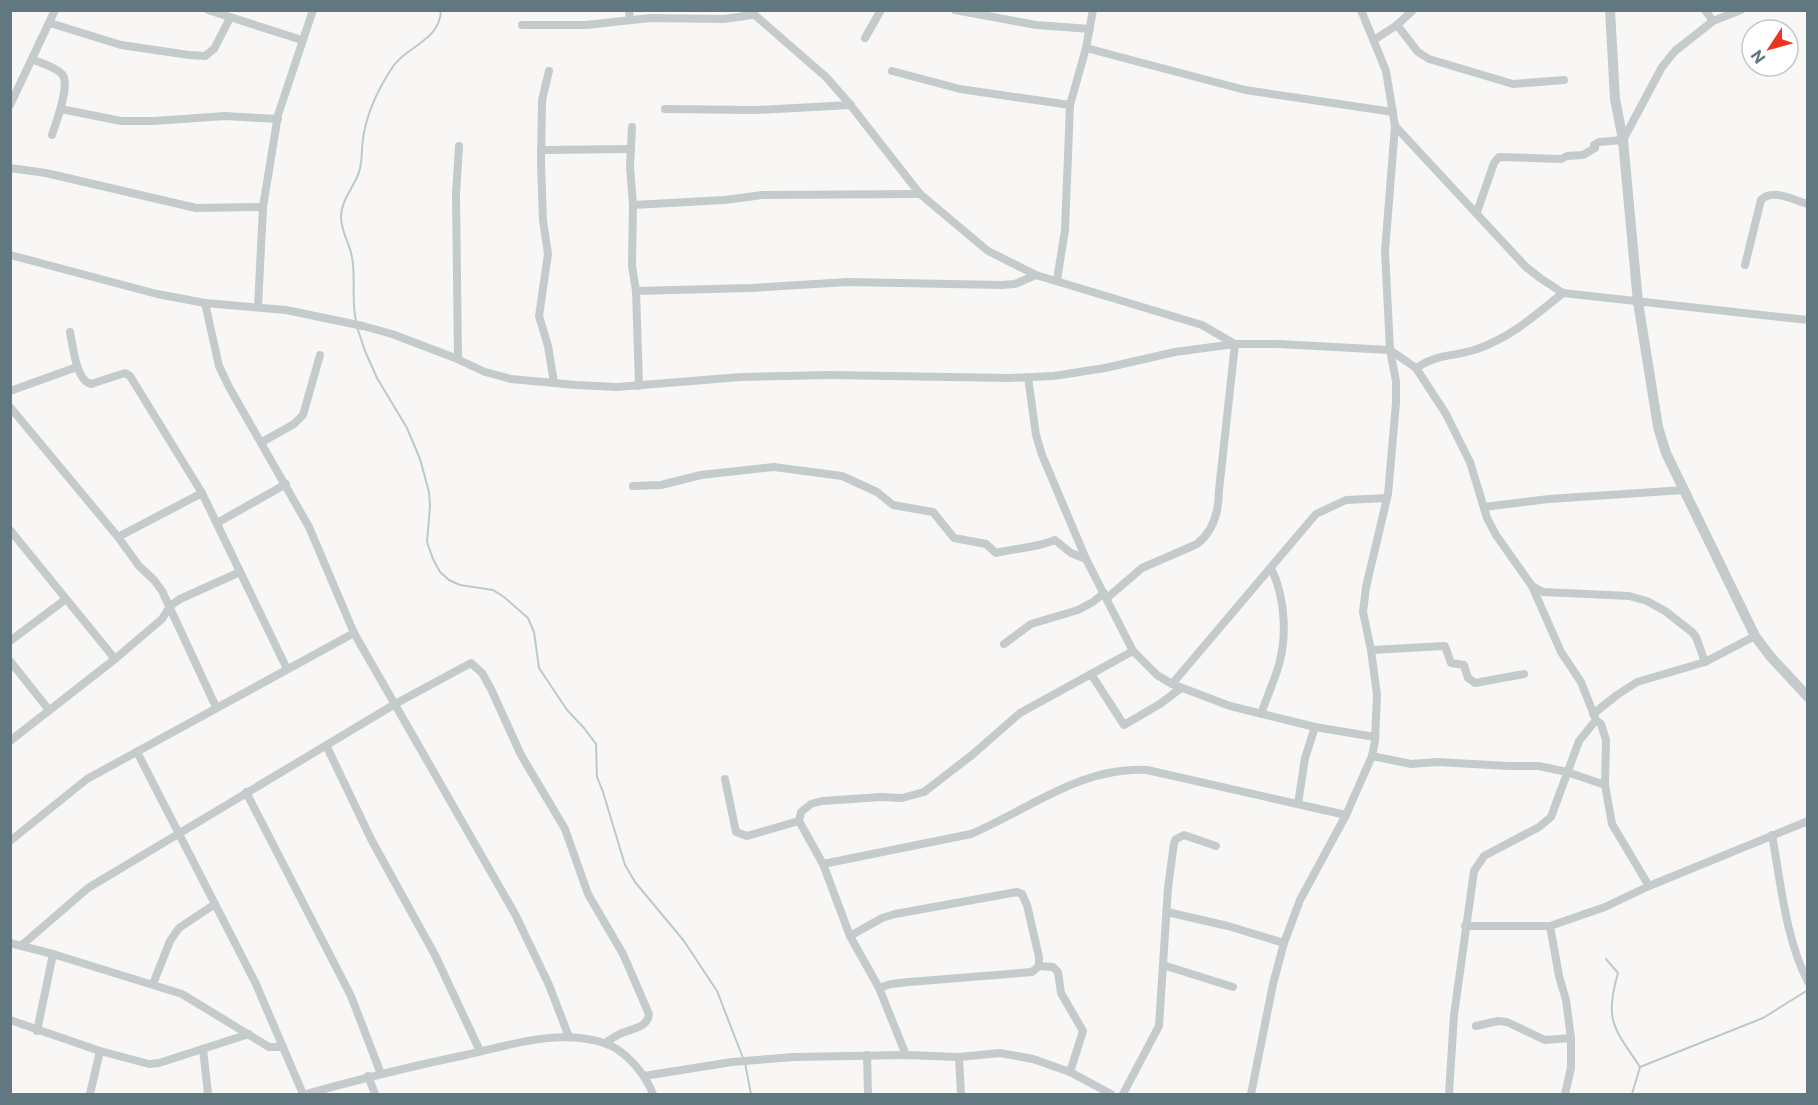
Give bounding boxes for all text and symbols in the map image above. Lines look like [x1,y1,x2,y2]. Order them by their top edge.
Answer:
north arrow [1740,18,1800,78]
text: N [1746,47,1769,68]

